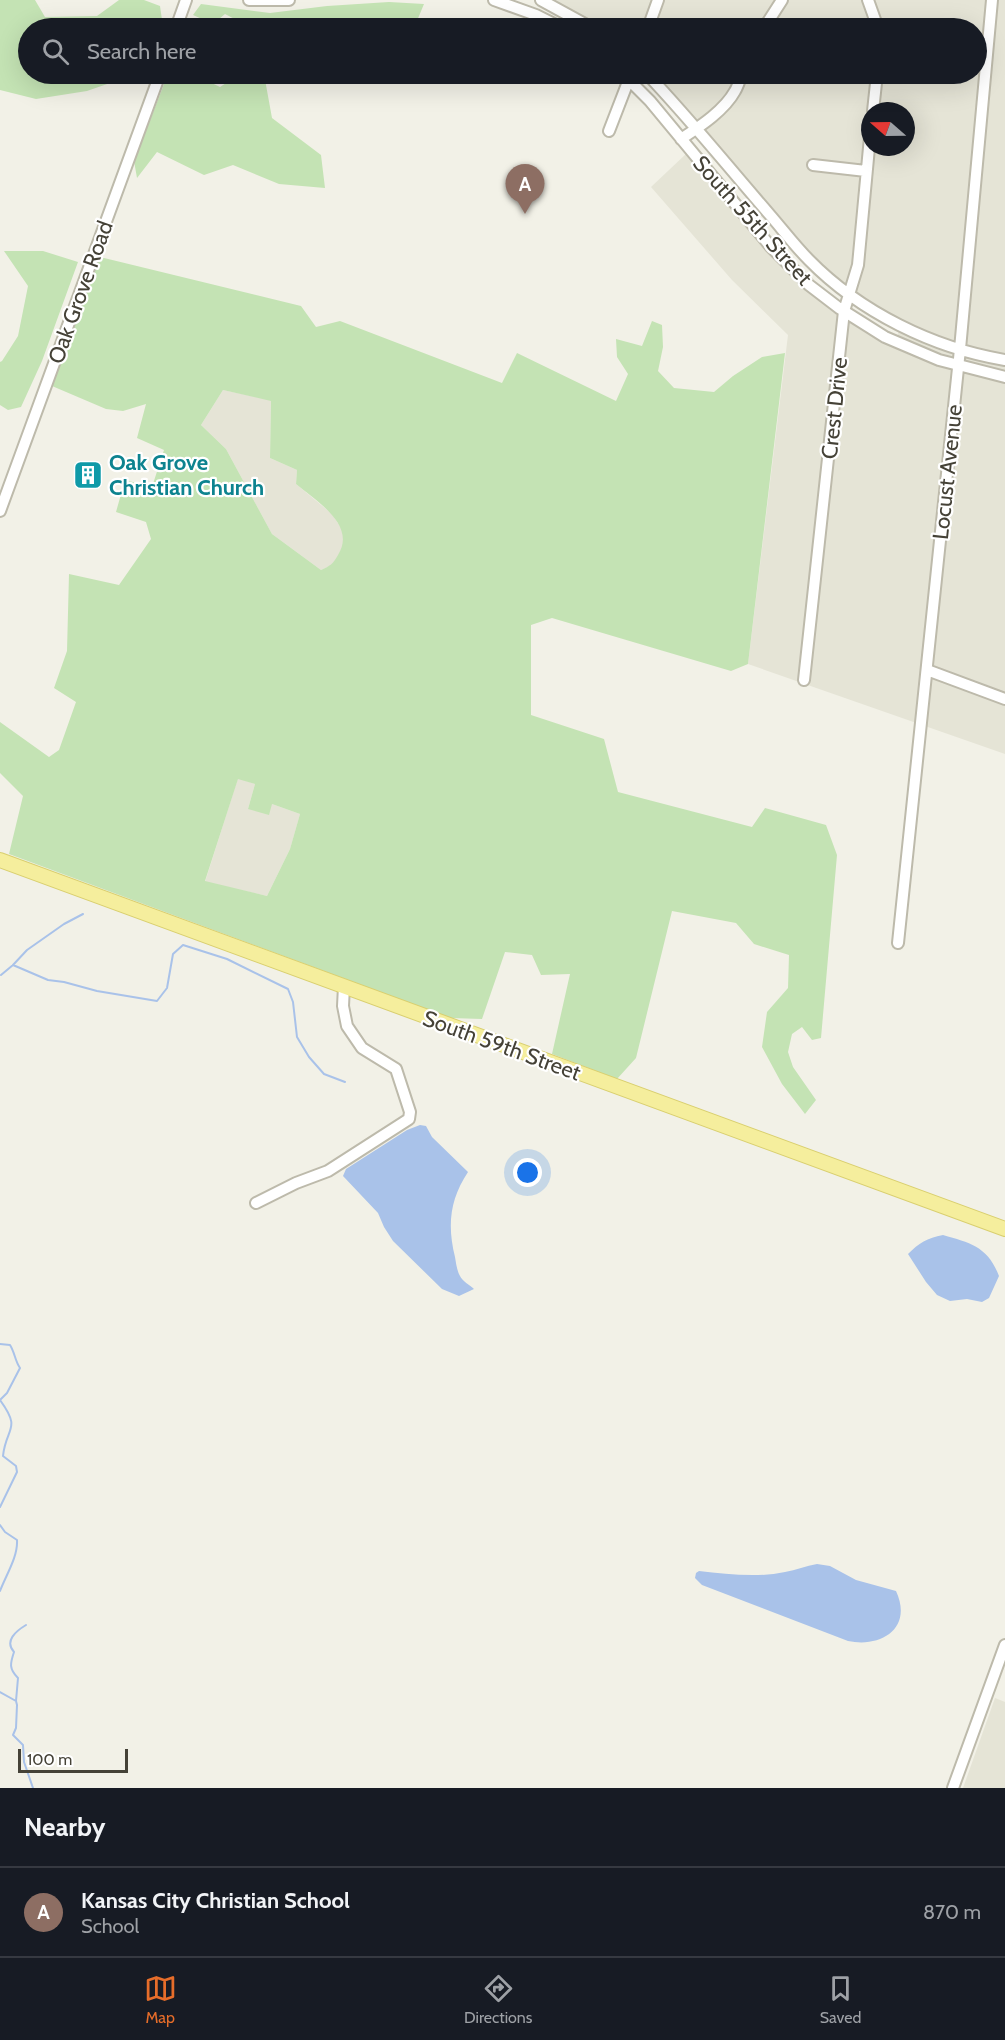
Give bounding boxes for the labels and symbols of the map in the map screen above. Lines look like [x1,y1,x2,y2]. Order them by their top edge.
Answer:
north arrow [861,102,915,156]
street label: South 55th Street [687,150,818,291]
pin: A [506,164,544,214]
street label: Oak Grove Road [42,217,119,367]
street label: Crest Drive [816,356,853,460]
street label: Locust Avenue [927,403,968,541]
place label: Oak Grove Christian Church [109,449,264,501]
building icon: Oak Grove Christian Church [72,459,104,491]
street label: South 59th Street [419,1004,585,1087]
your location [513,1158,542,1187]
scale bar [18,1746,128,1774]

